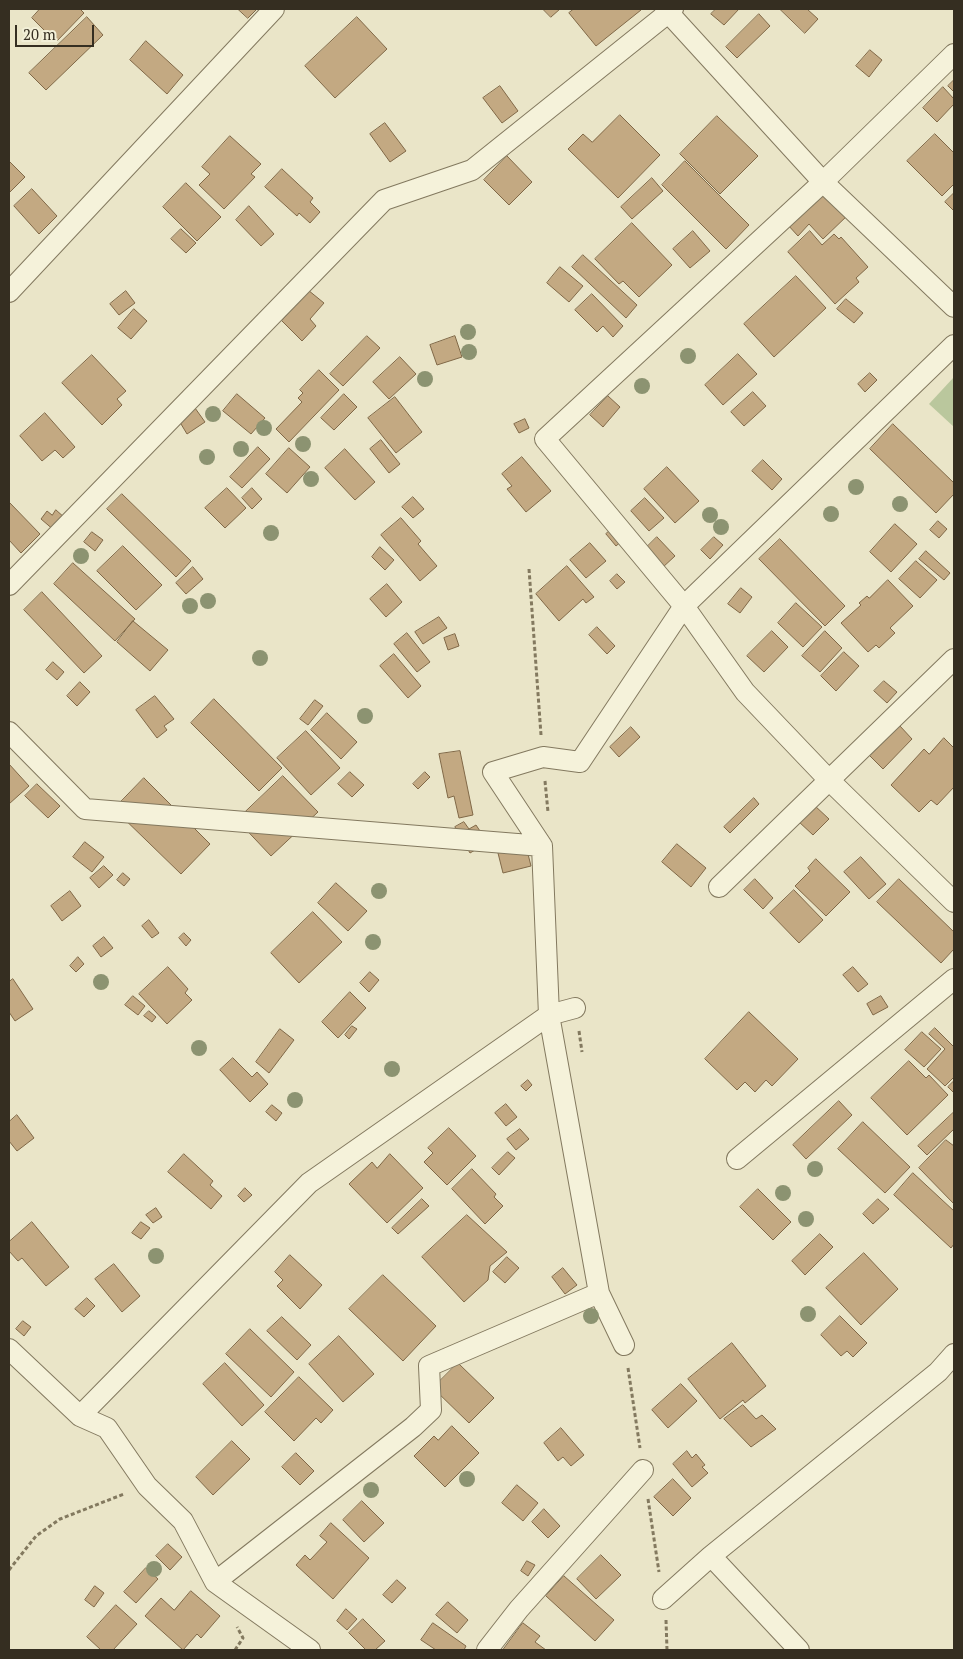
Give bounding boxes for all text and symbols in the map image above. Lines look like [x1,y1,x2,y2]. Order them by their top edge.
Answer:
scale bar [18,15,96,47]
text: 20 m [23,24,56,44]

